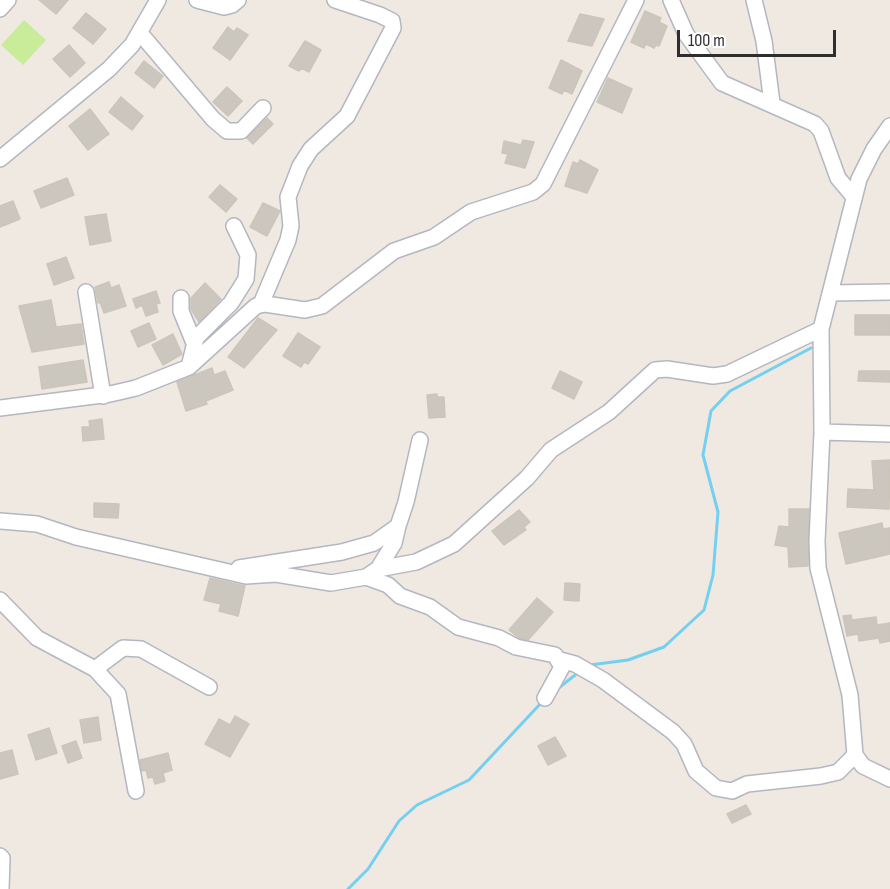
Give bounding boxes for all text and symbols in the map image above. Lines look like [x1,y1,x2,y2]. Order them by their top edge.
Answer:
scale bar [680,18,839,56]
text: 100 m [688,30,725,51]

